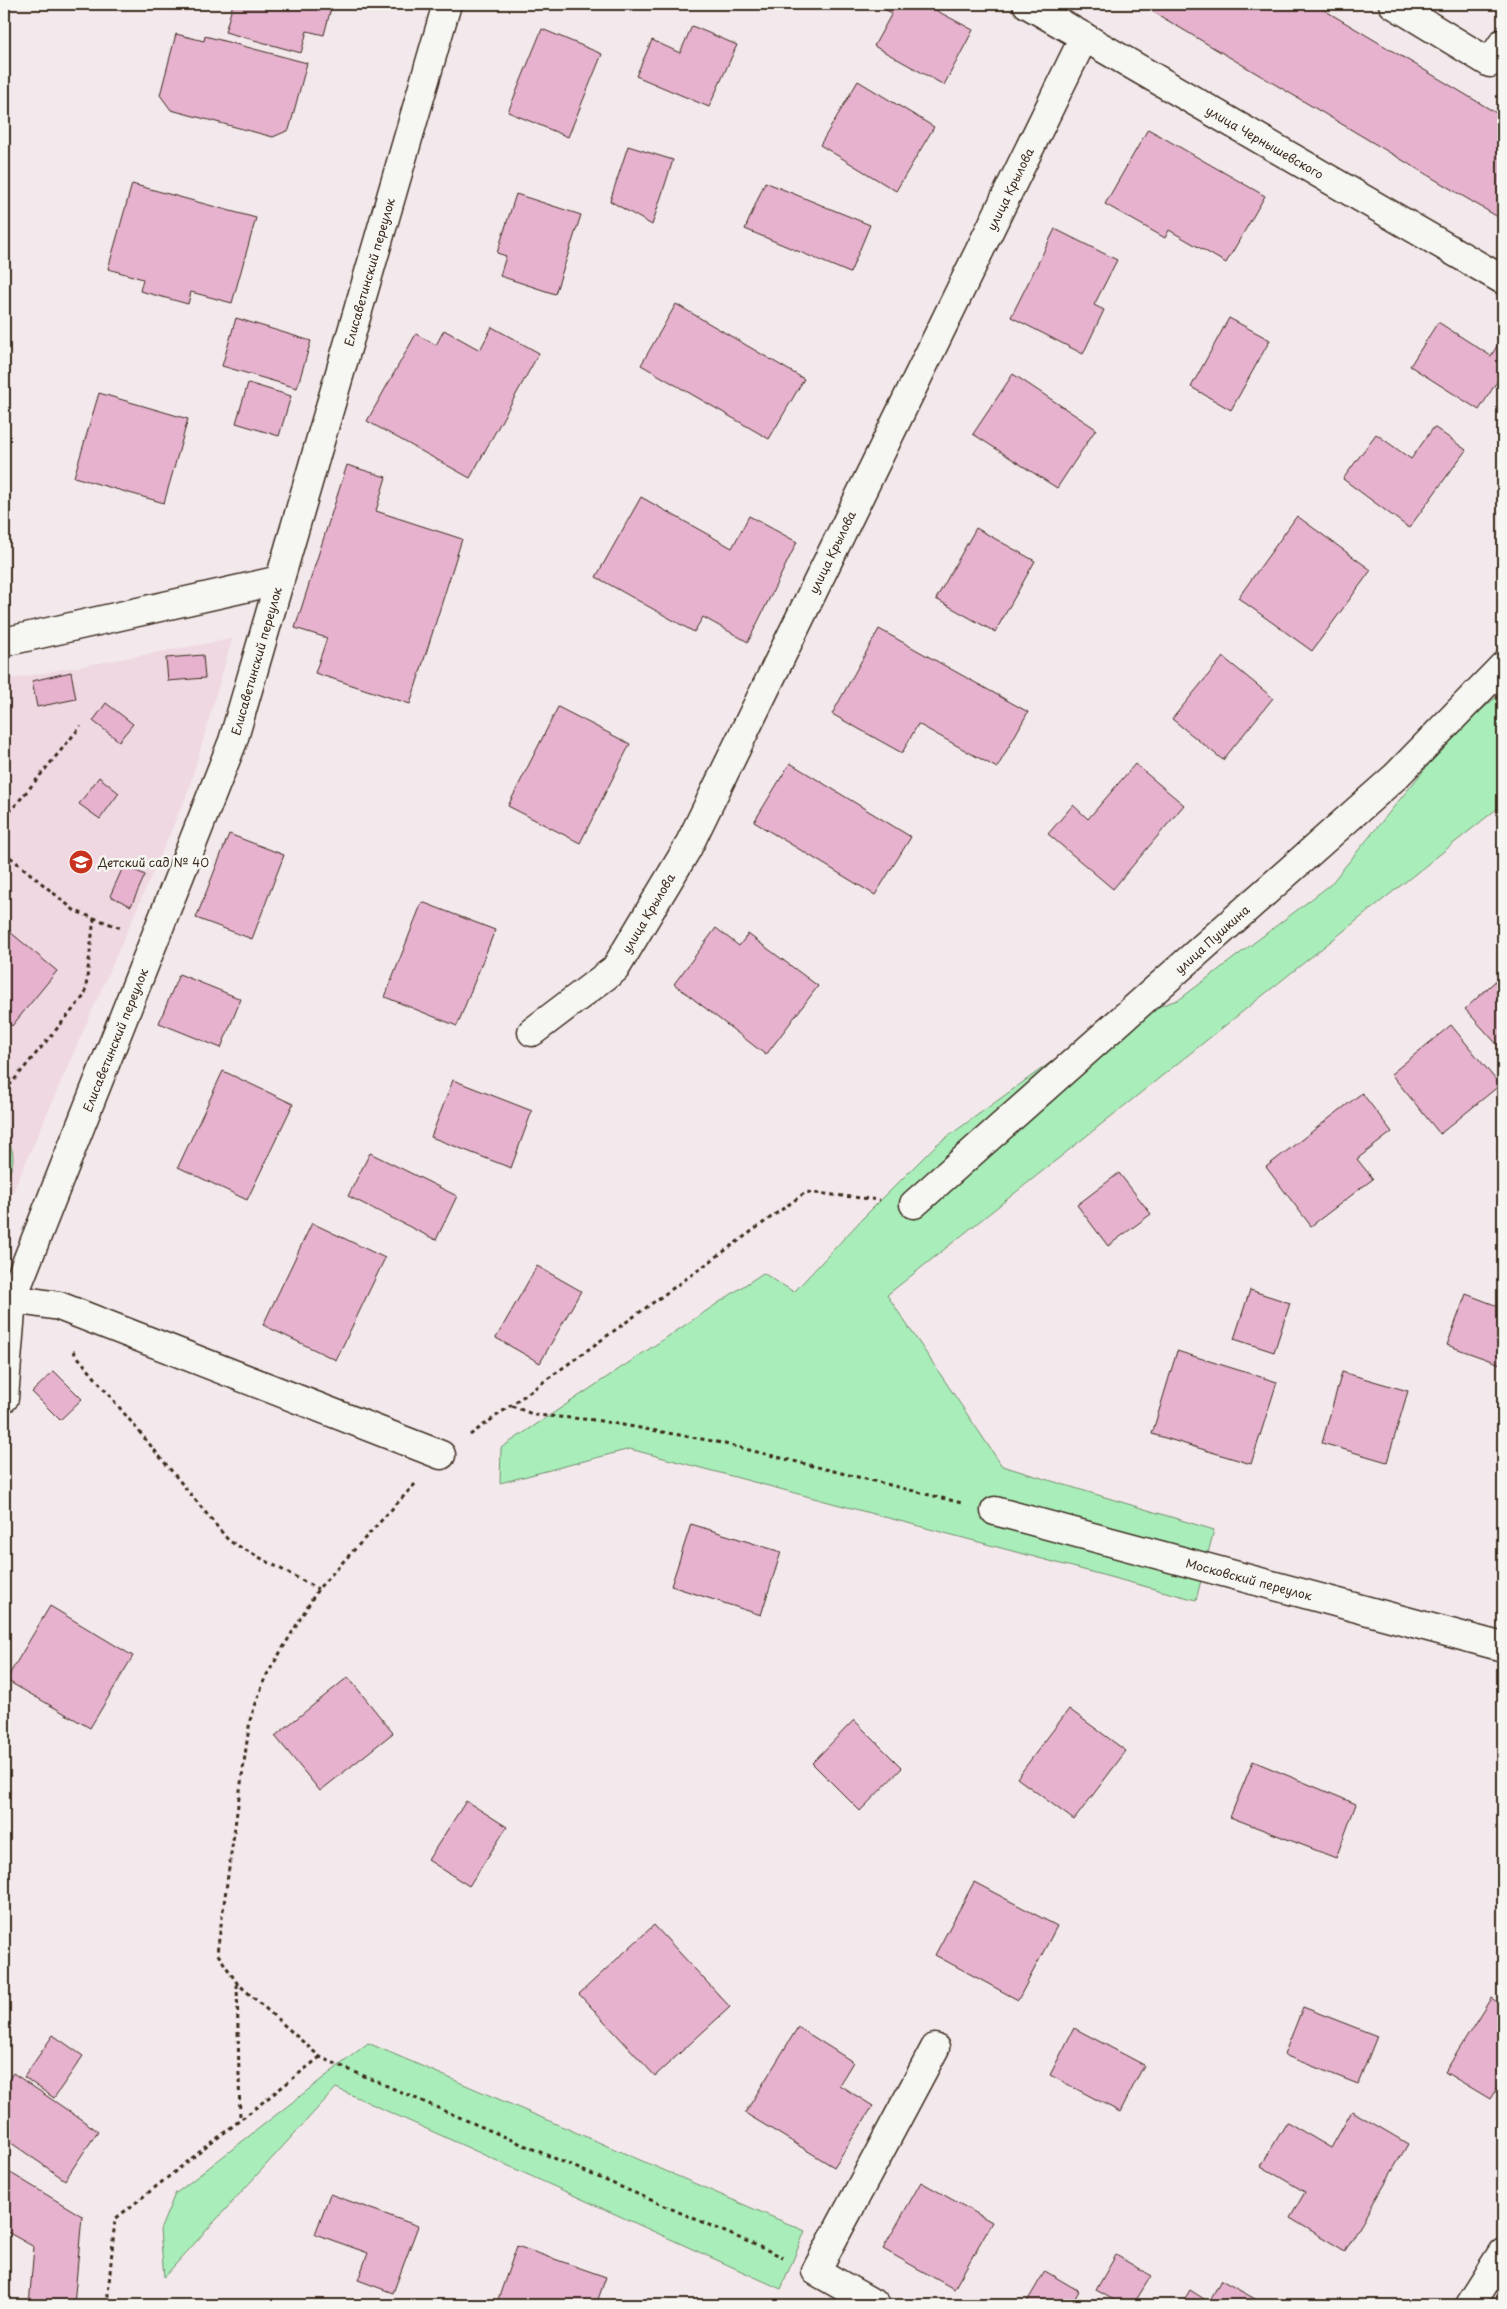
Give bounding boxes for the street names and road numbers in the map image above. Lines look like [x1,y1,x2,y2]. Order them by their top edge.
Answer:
street label: улица Чернышевского [1203,101,1327,183]
street label: улица Крылова [982,144,1038,233]
street label: Елисаветинский переулок [339,195,399,348]
street label: улица Крылова [804,507,860,596]
street label: Елисаветинский переулок [226,584,286,737]
street label: улица Крылова [617,869,679,956]
street label: улица Пушкина [1171,900,1254,978]
street label: Елисаветинский переулок [78,965,152,1115]
street label: Московский переулок [1184,1553,1315,1605]

